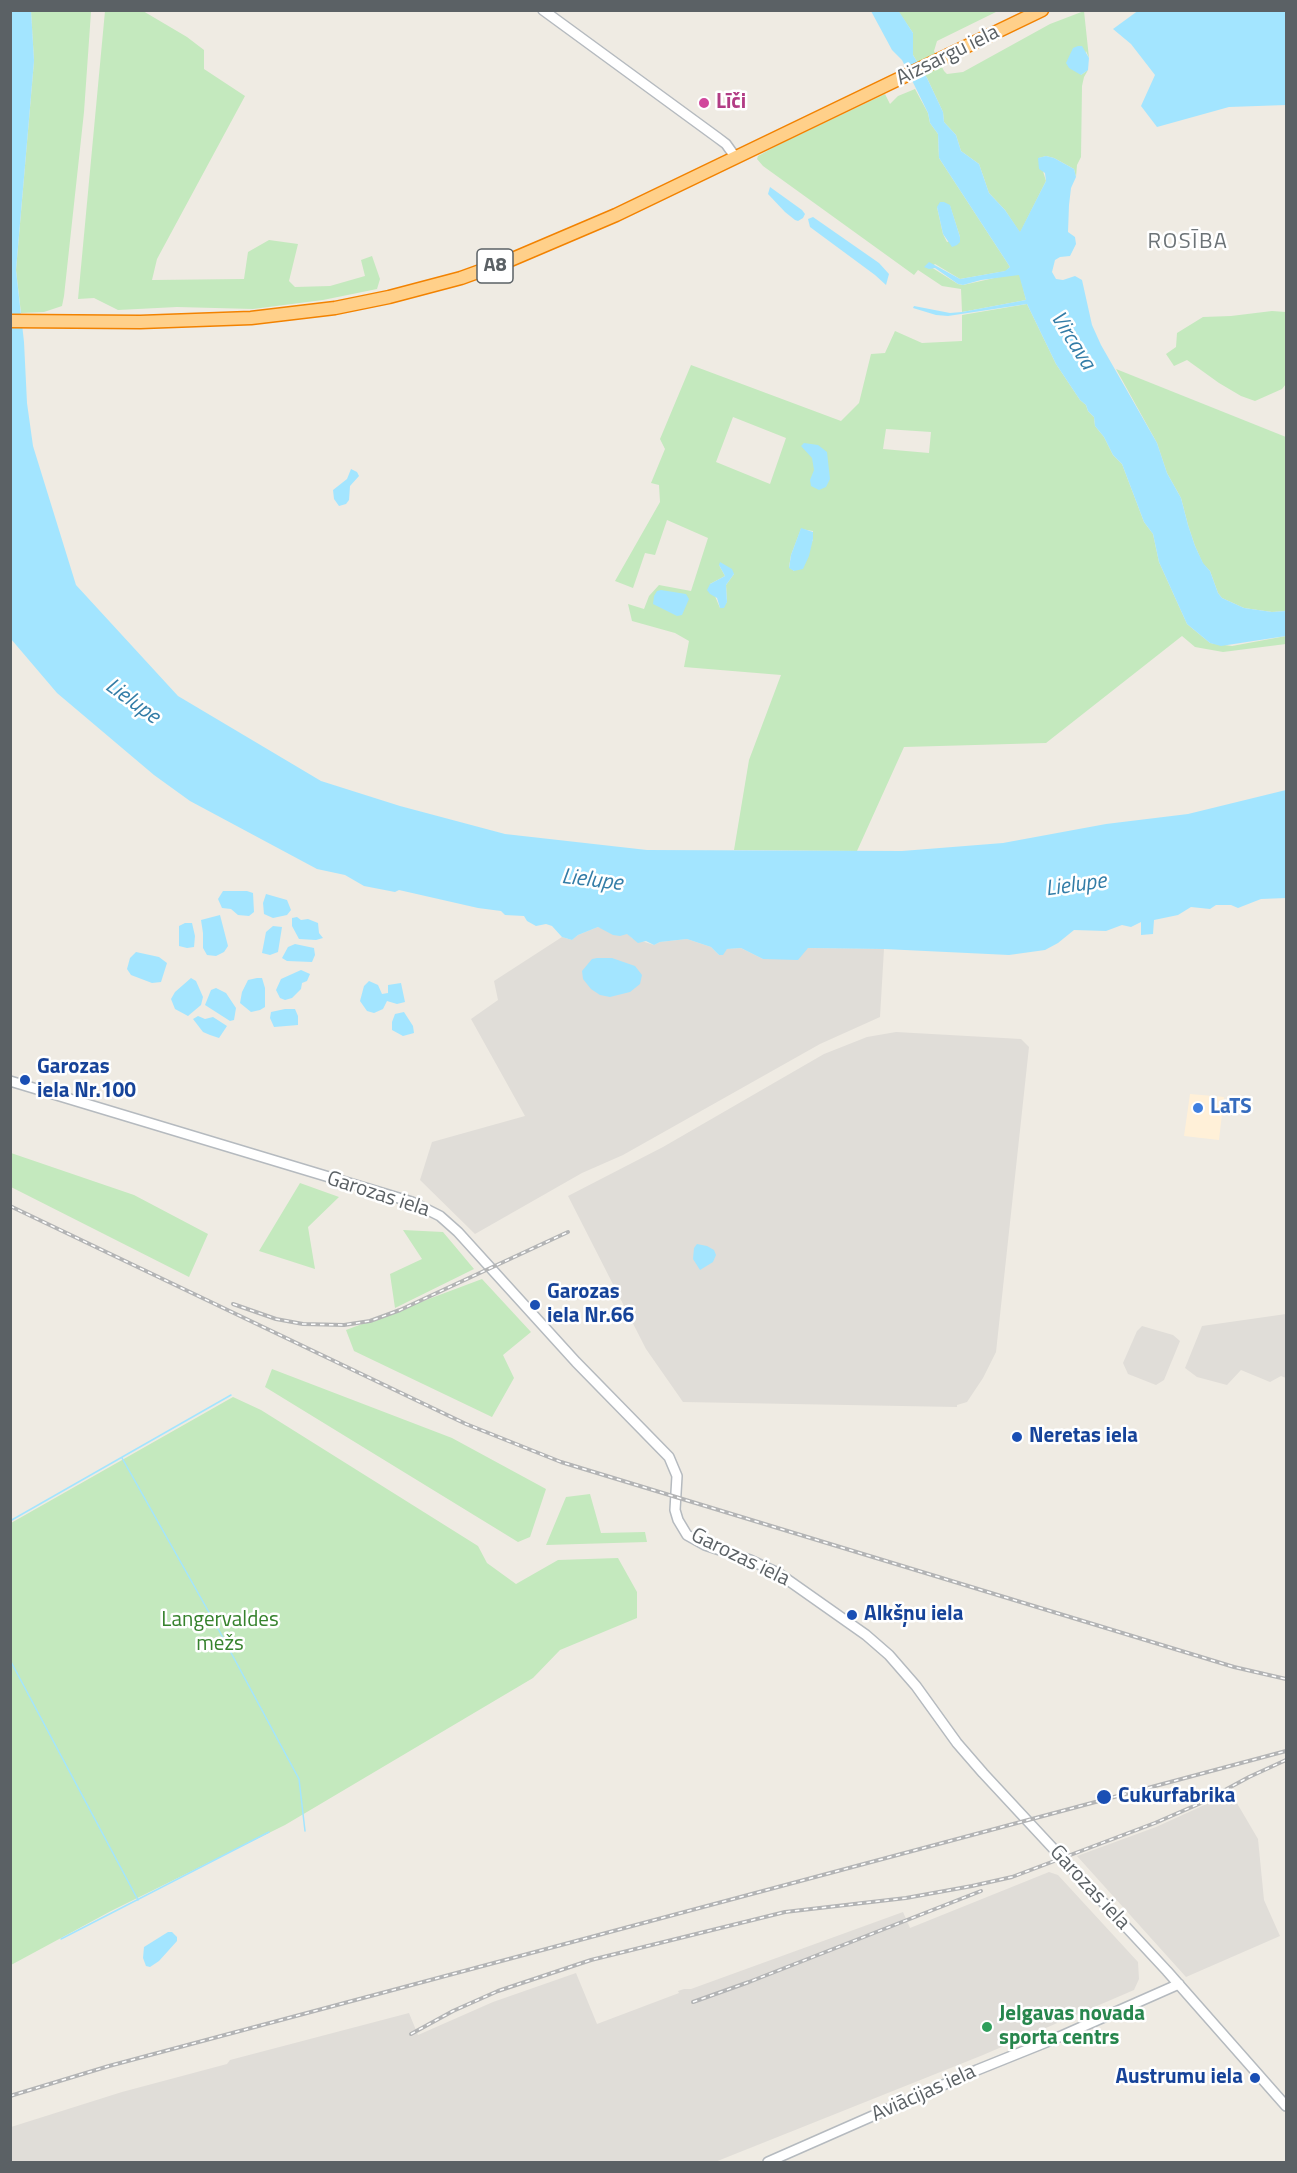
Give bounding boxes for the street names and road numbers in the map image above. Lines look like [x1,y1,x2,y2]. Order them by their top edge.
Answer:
street label: Aizsargu iela [892,20,1004,92]
road number: A8 [477,249,513,283]
street label: Garozas iela [323,1167,433,1223]
street label: Garozas iela [687,1523,793,1593]
street label: Garozas iela [1043,1840,1135,1936]
street label: Aviācijas iela [868,2060,980,2128]

